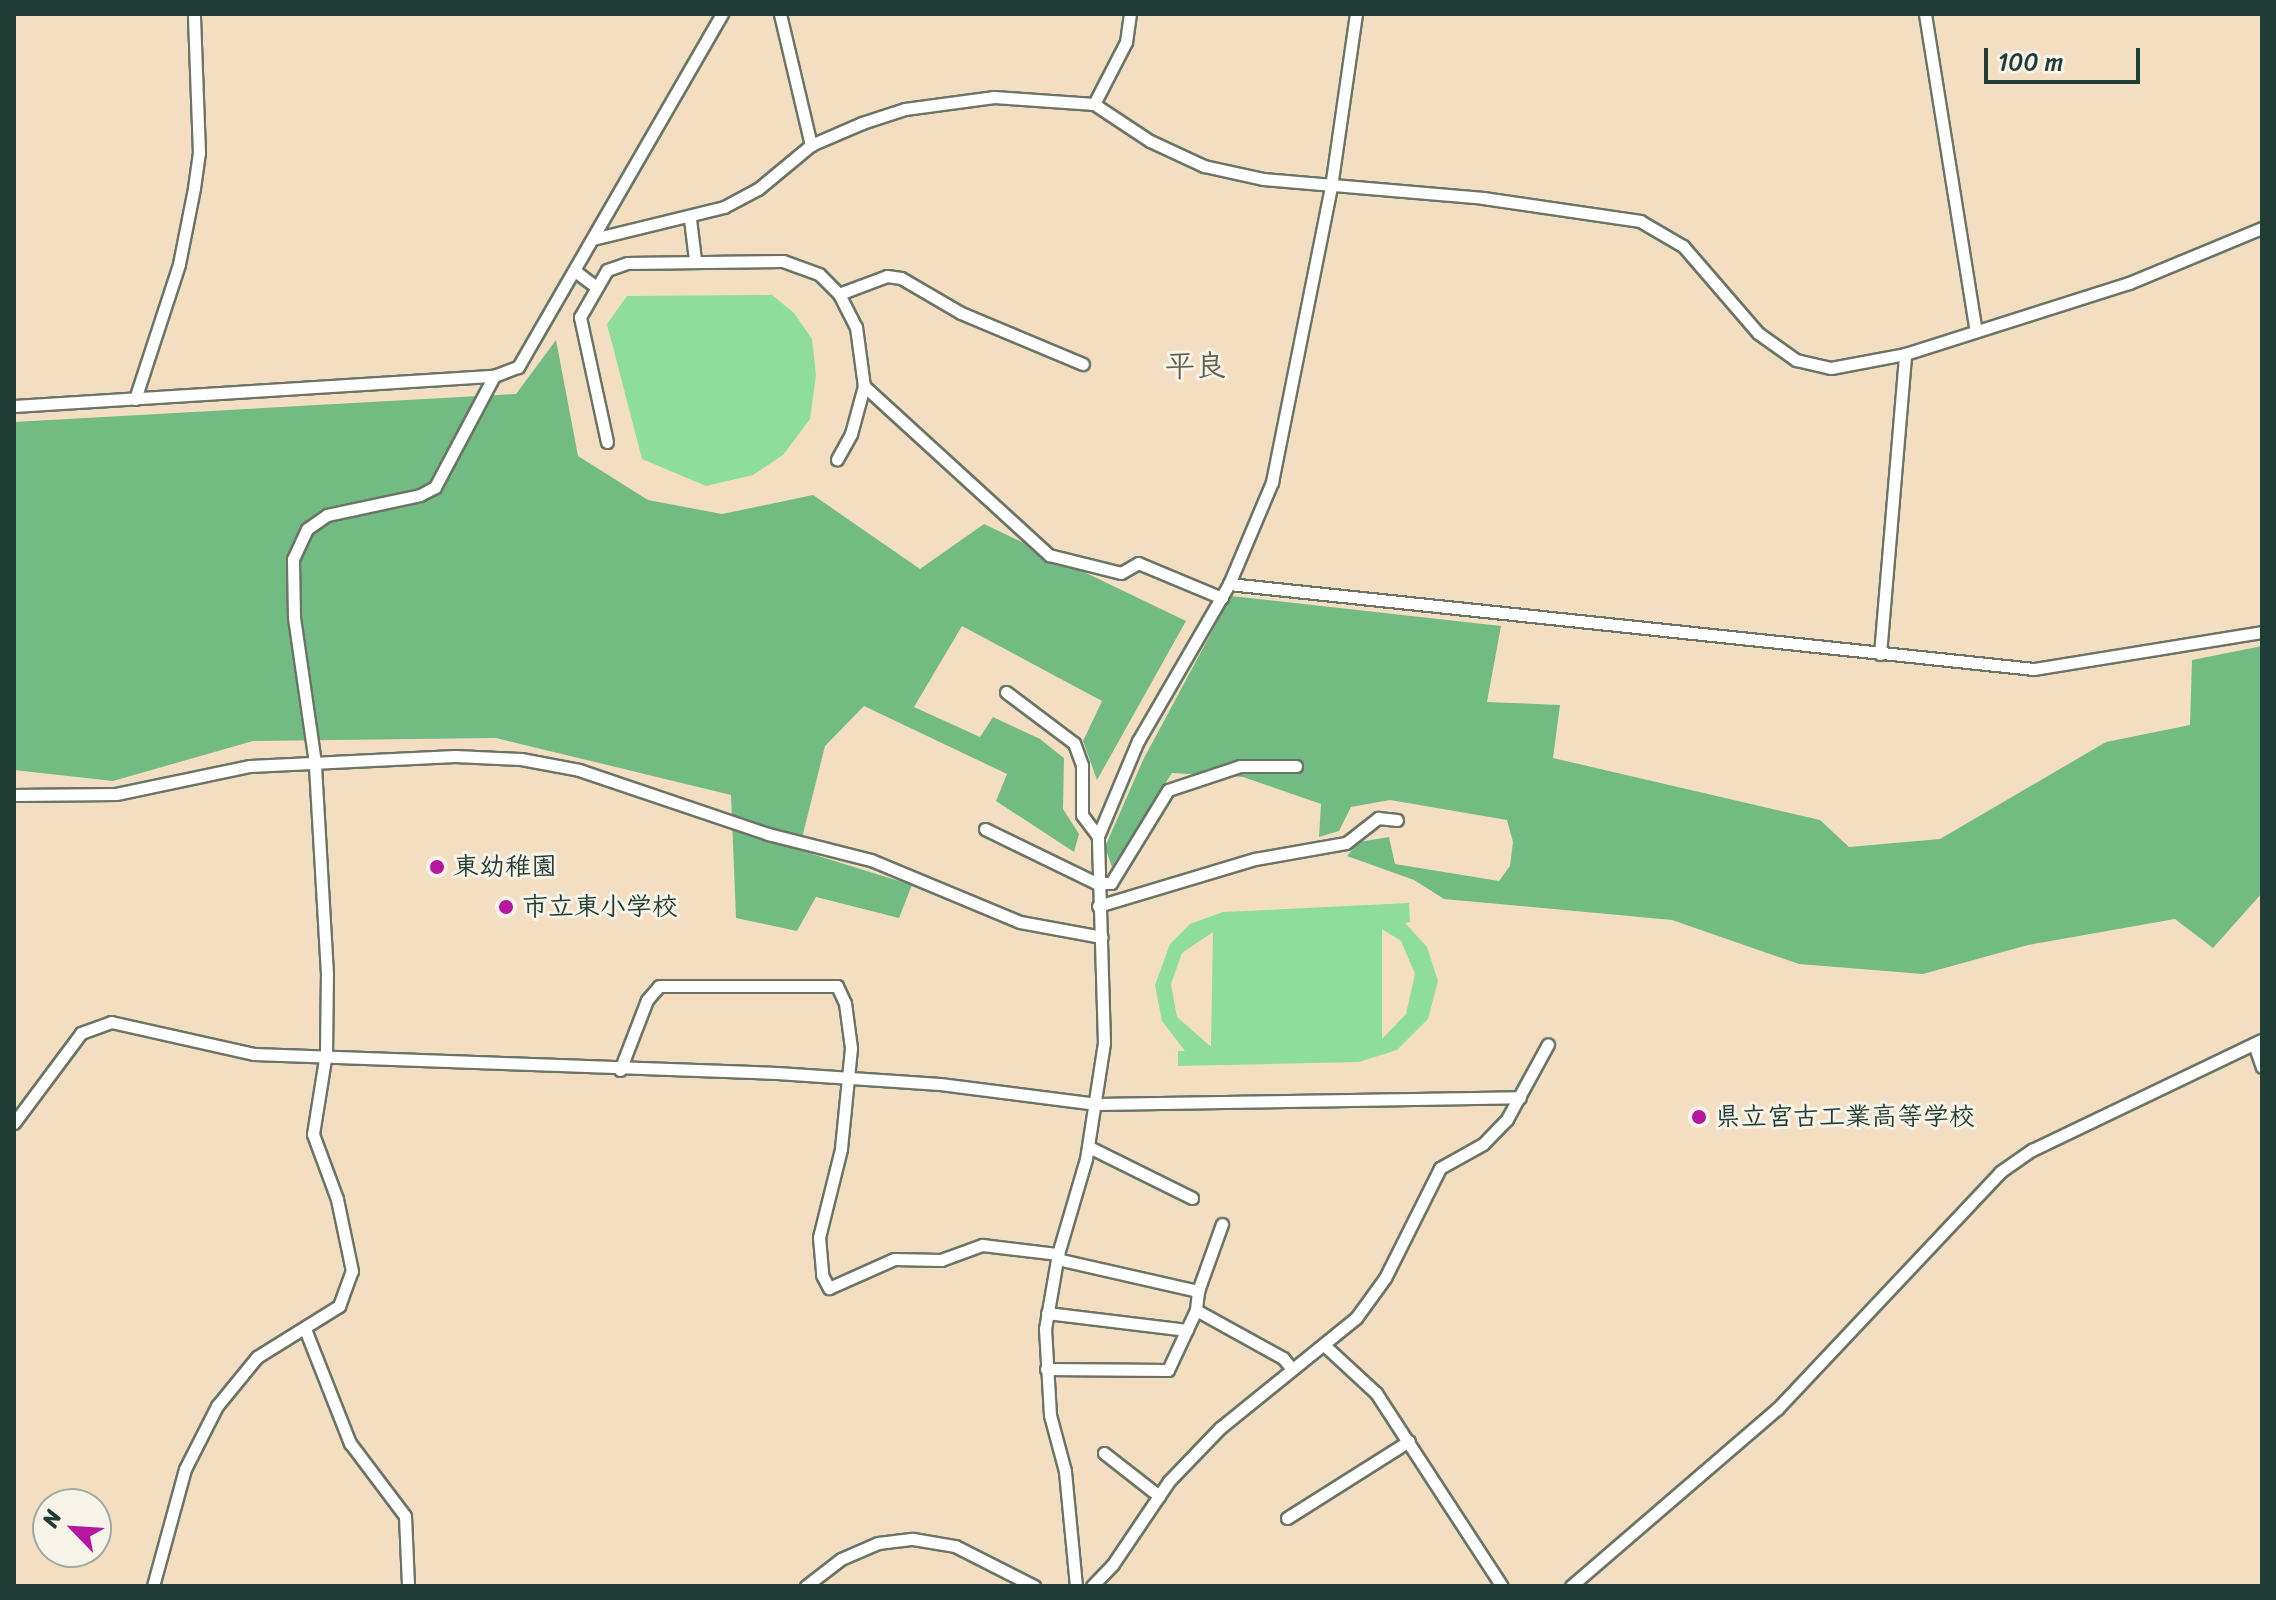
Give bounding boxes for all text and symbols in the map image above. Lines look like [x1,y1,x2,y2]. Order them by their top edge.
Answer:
scale bar [1988,32,2144,82]
text: 100 m [1998,41,2063,83]
district label: 平良 [1165,348,1225,384]
place label: 東幼稚園 [453,851,557,883]
marker: 東幼稚園 [428,858,446,876]
place label: 市立東小学校 [522,891,678,923]
marker: 市立東小学校 [497,898,515,916]
place label: 県立宮古工業高等学校 [1715,1101,1975,1133]
marker: 県立宮古工業高等学校 [1690,1108,1708,1126]
north arrow [32,1488,112,1568]
text: N [31,1503,73,1534]

